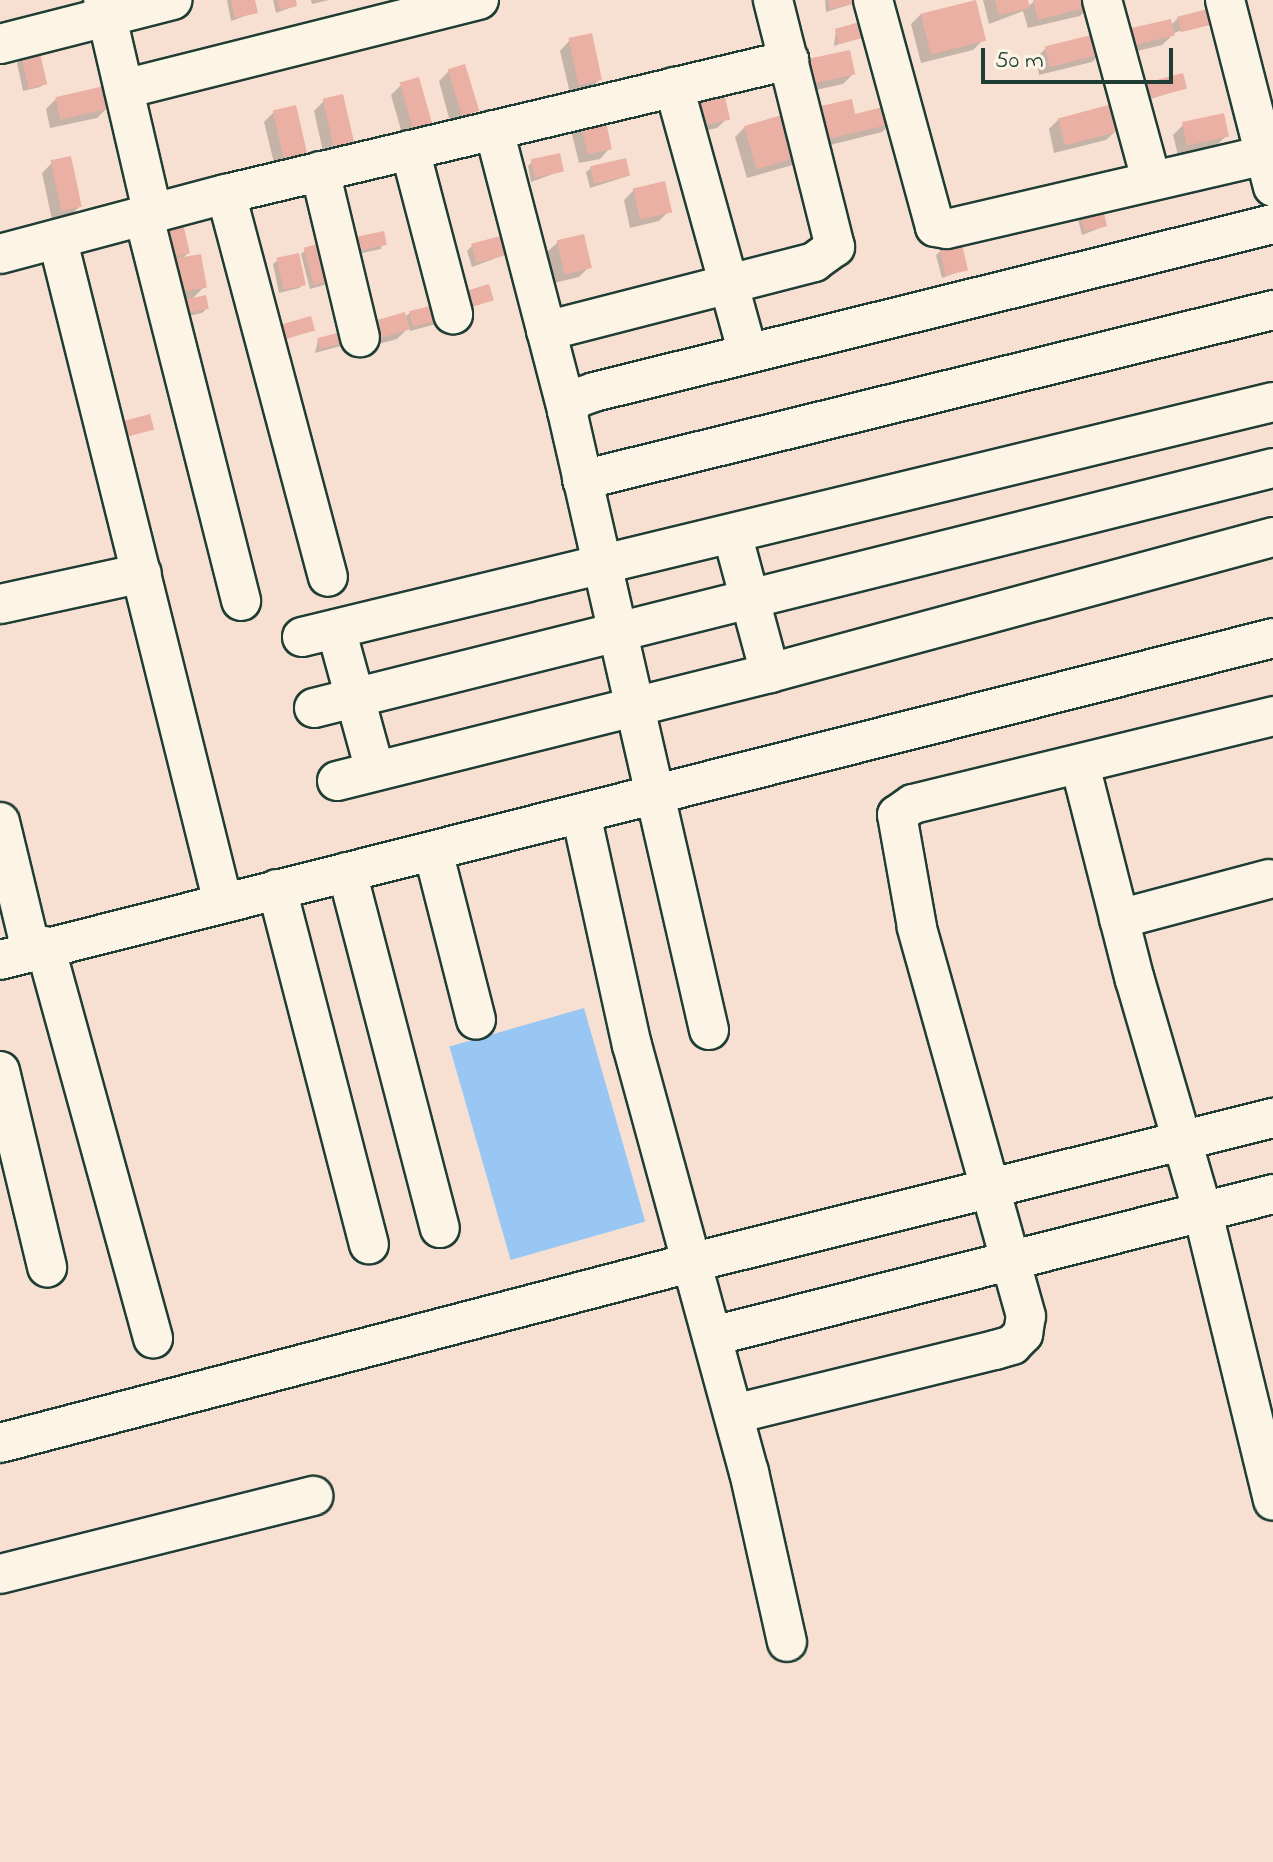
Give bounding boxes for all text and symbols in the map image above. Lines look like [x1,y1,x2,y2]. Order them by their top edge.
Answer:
scale bar [985,32,1177,82]
text: 50 m [995,44,1044,79]

